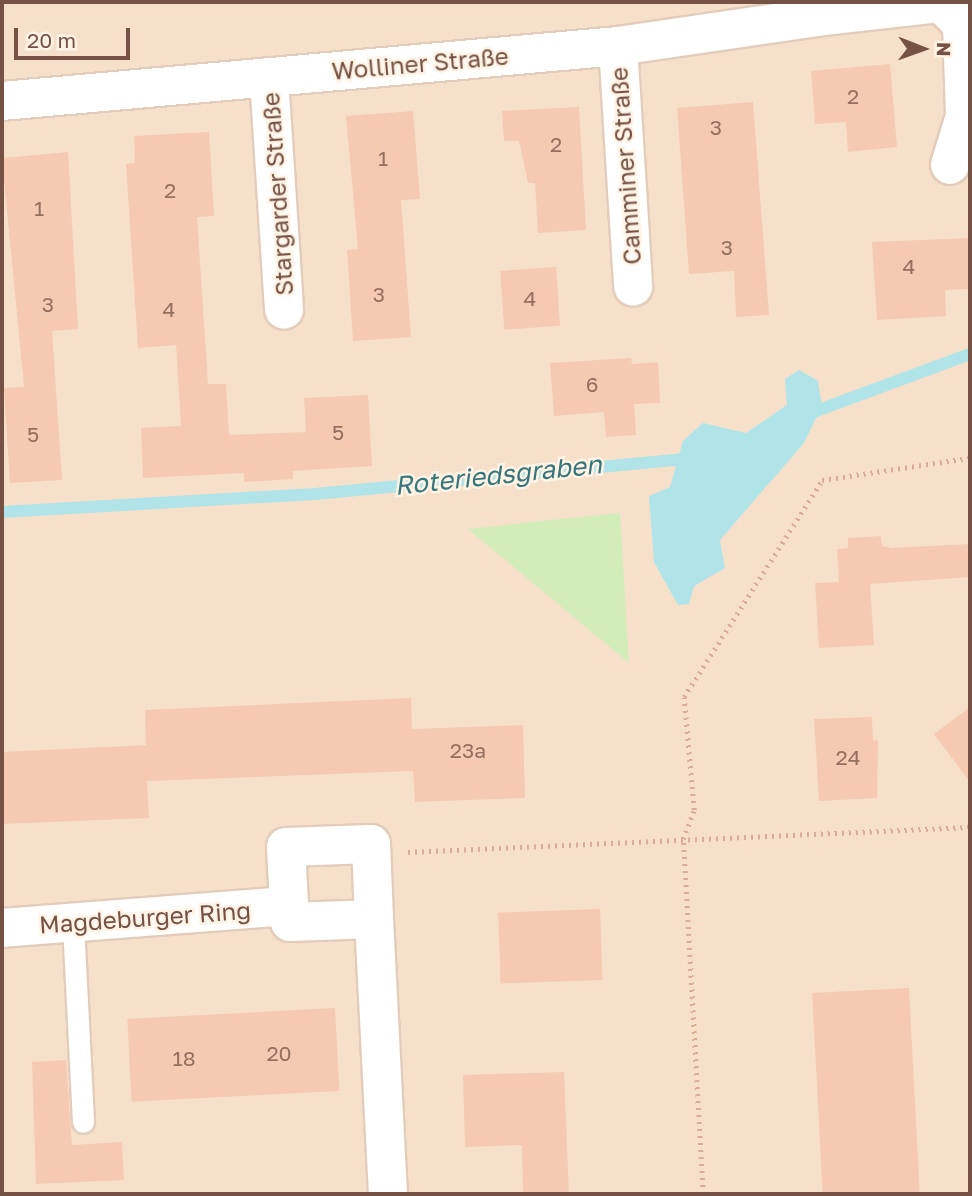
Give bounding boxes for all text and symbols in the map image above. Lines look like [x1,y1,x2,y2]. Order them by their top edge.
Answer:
scale bar [18,14,133,58]
north arrow [888,14,958,84]
text: 20 m [27,27,76,53]
street label: Wolliner Straße [330,41,510,85]
text: N [933,42,956,57]
street label: Camminer Straße [604,66,646,266]
house number: 2 [847,83,859,109]
street label: Stargarder Straße [256,91,298,297]
house number: 3 [710,114,722,140]
house number: 2 [550,131,562,157]
house number: 1 [378,145,388,171]
house number: 2 [164,177,176,203]
house number: 1 [34,195,44,221]
house number: 3 [721,234,733,260]
house number: 4 [903,253,915,279]
house number: 3 [373,281,385,307]
house number: 4 [524,285,536,311]
house number: 3 [42,291,54,317]
house number: 4 [163,296,175,322]
house number: 6 [586,371,598,397]
house number: 5 [332,419,344,445]
house number: 5 [27,421,39,447]
water label: Roteriedsgraben [393,449,603,501]
house number: 23a [450,737,486,763]
house number: 24 [836,744,860,770]
street label: Magdeburger Ring [38,895,252,939]
house number: 20 [266,1040,292,1066]
house number: 18 [173,1045,195,1071]

